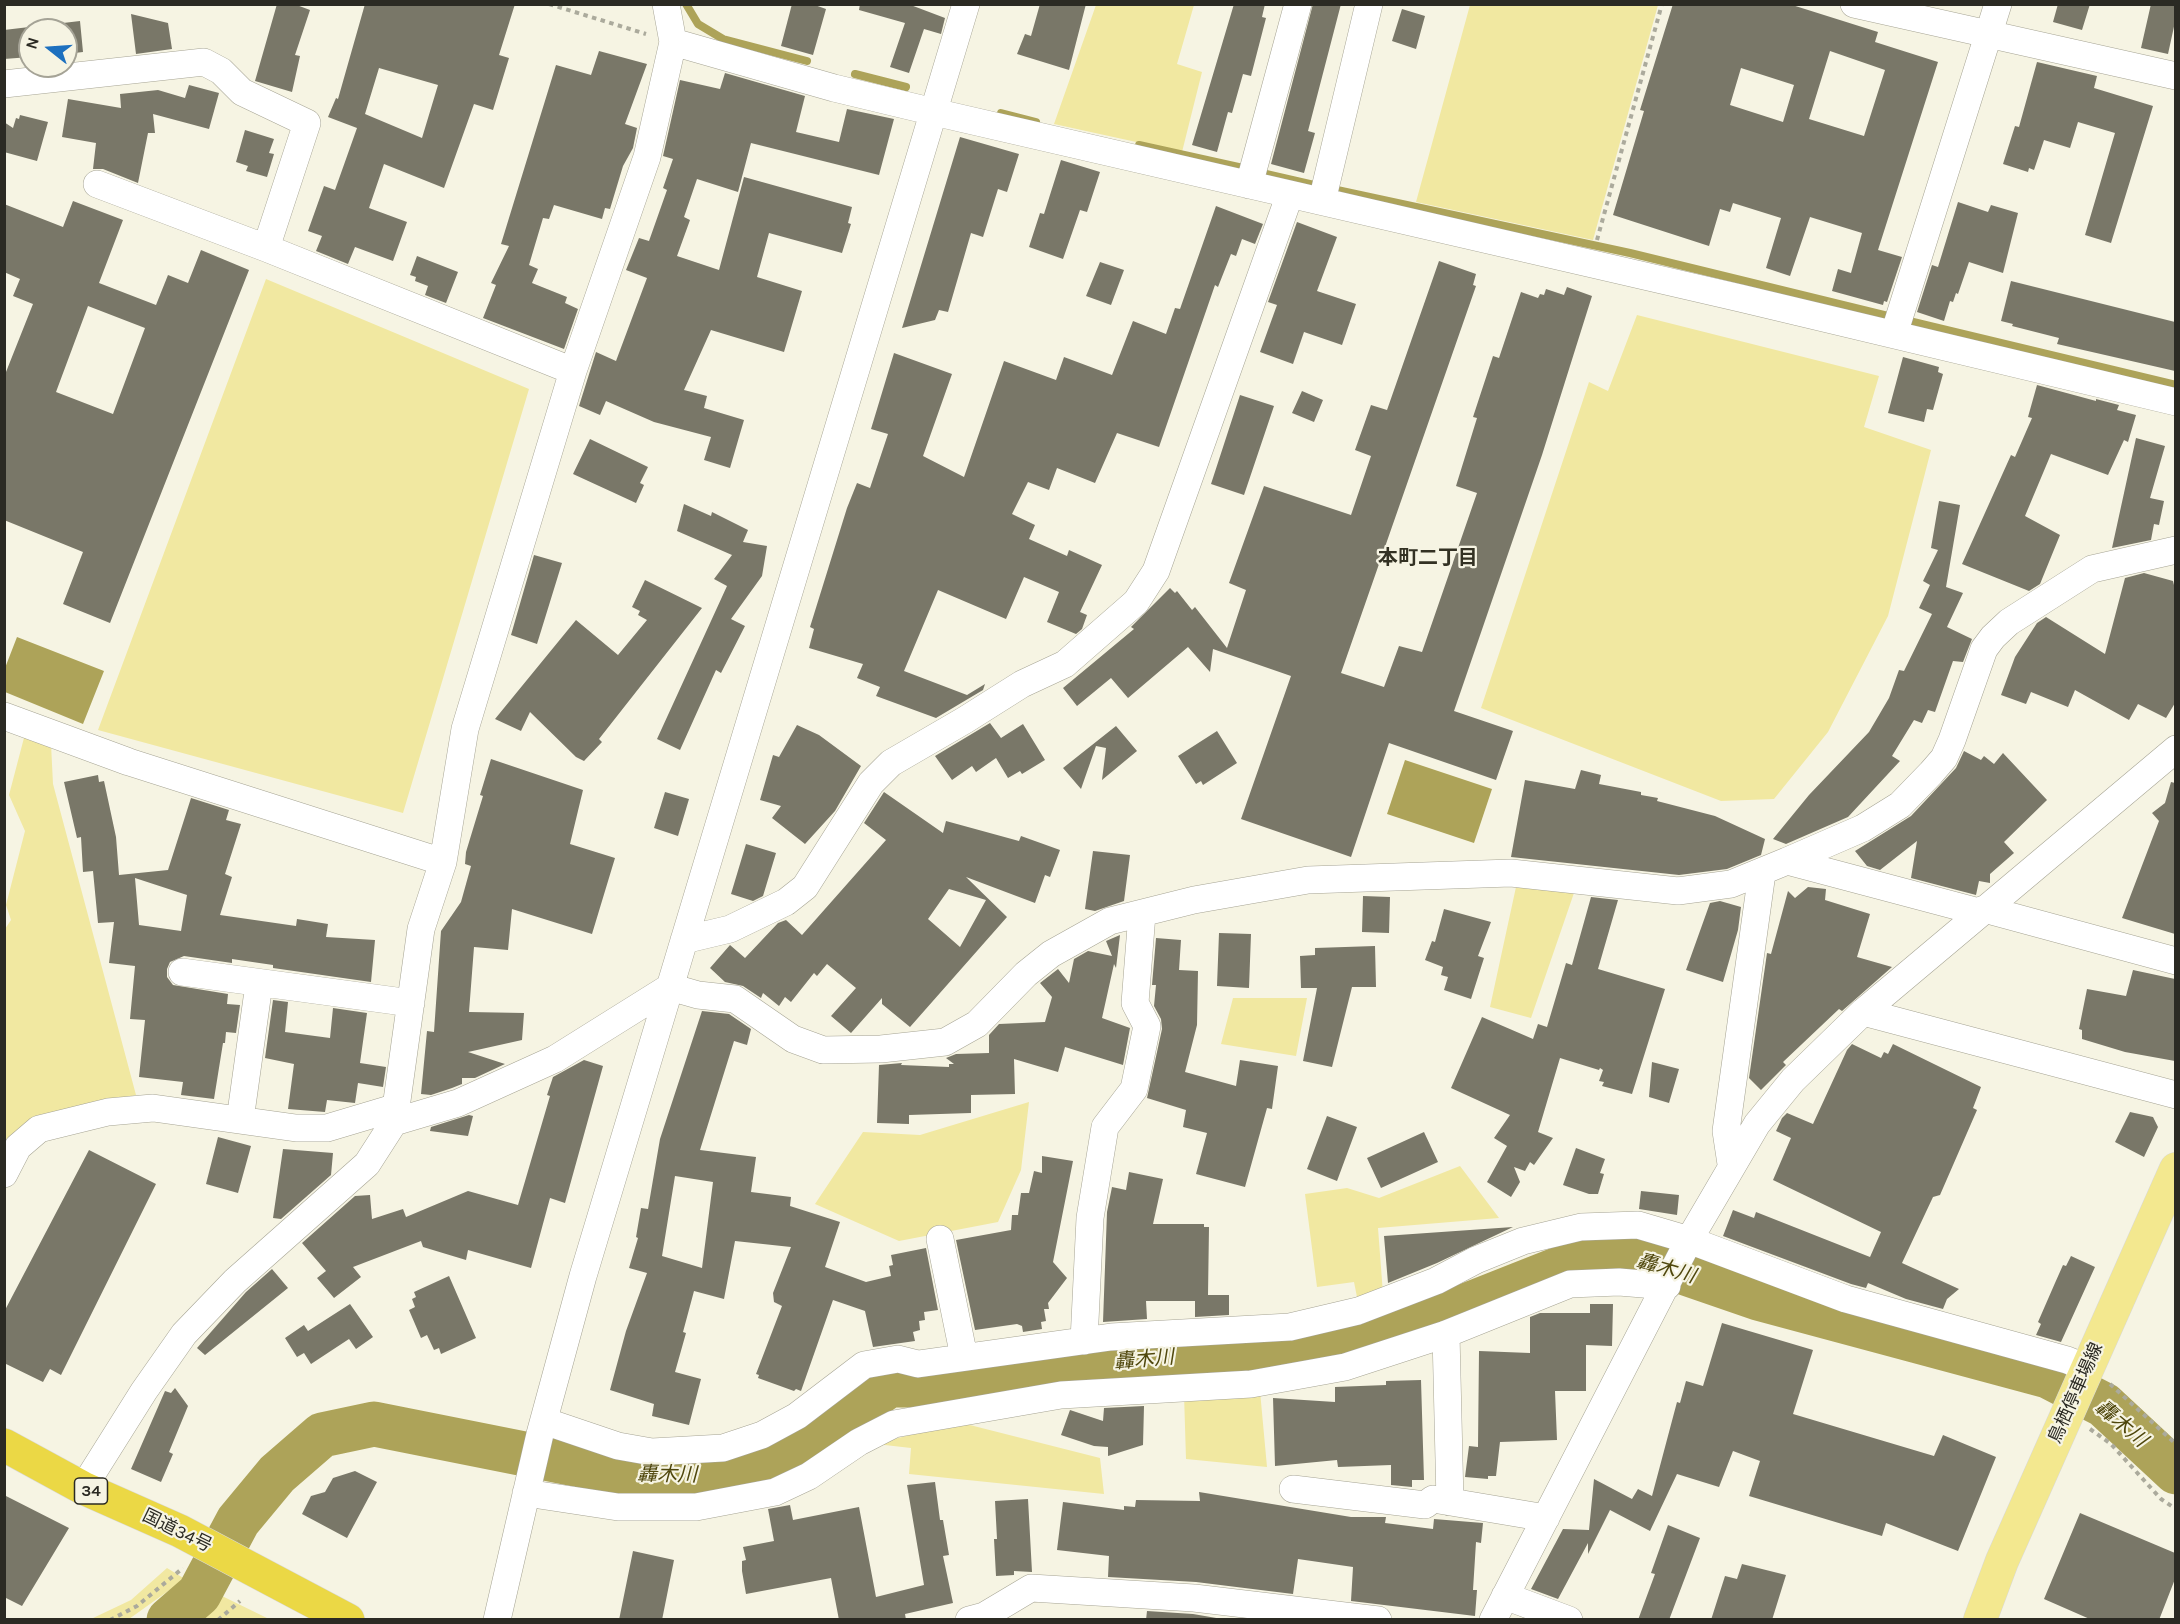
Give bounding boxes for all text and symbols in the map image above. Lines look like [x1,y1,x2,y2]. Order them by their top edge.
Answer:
north arrow [18,18,78,78]
text: N [21,35,43,51]
district label: 本町二丁目 [1378,546,1478,570]
water label: 轟木川 [1634,1249,1698,1289]
street label: 鳥栖停車場線 [2044,1339,2108,1447]
water label: 轟木川 [1113,1345,1175,1375]
water label: 轟木川 [2090,1396,2152,1452]
water label: 轟木川 [637,1462,697,1488]
road number: 34 [74,1478,107,1504]
street label: 国道34号 [139,1505,215,1557]

